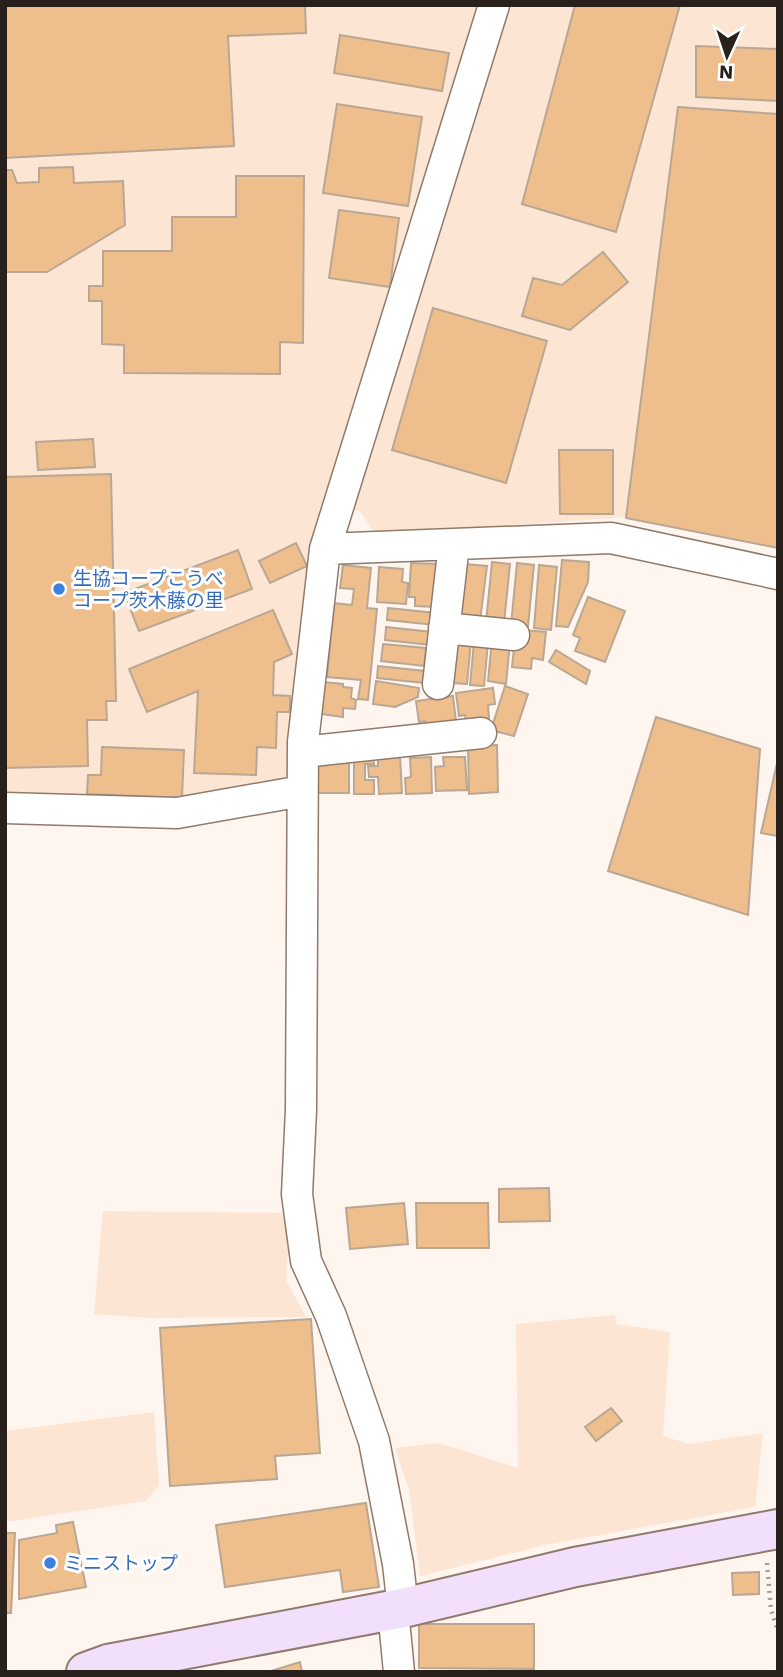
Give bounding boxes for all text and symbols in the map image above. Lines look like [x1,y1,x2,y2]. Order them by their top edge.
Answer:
north arrow [692,21,762,91]
text: N [718,61,734,84]
place label: 生協コープこうべ コープ茨木藤の里 [73,567,224,612]
marker: 生協コープこうべ コープ茨木藤の里 [51,581,67,597]
place label: ミニストップ [64,1552,178,1575]
marker: ミニストップ [42,1555,58,1571]

